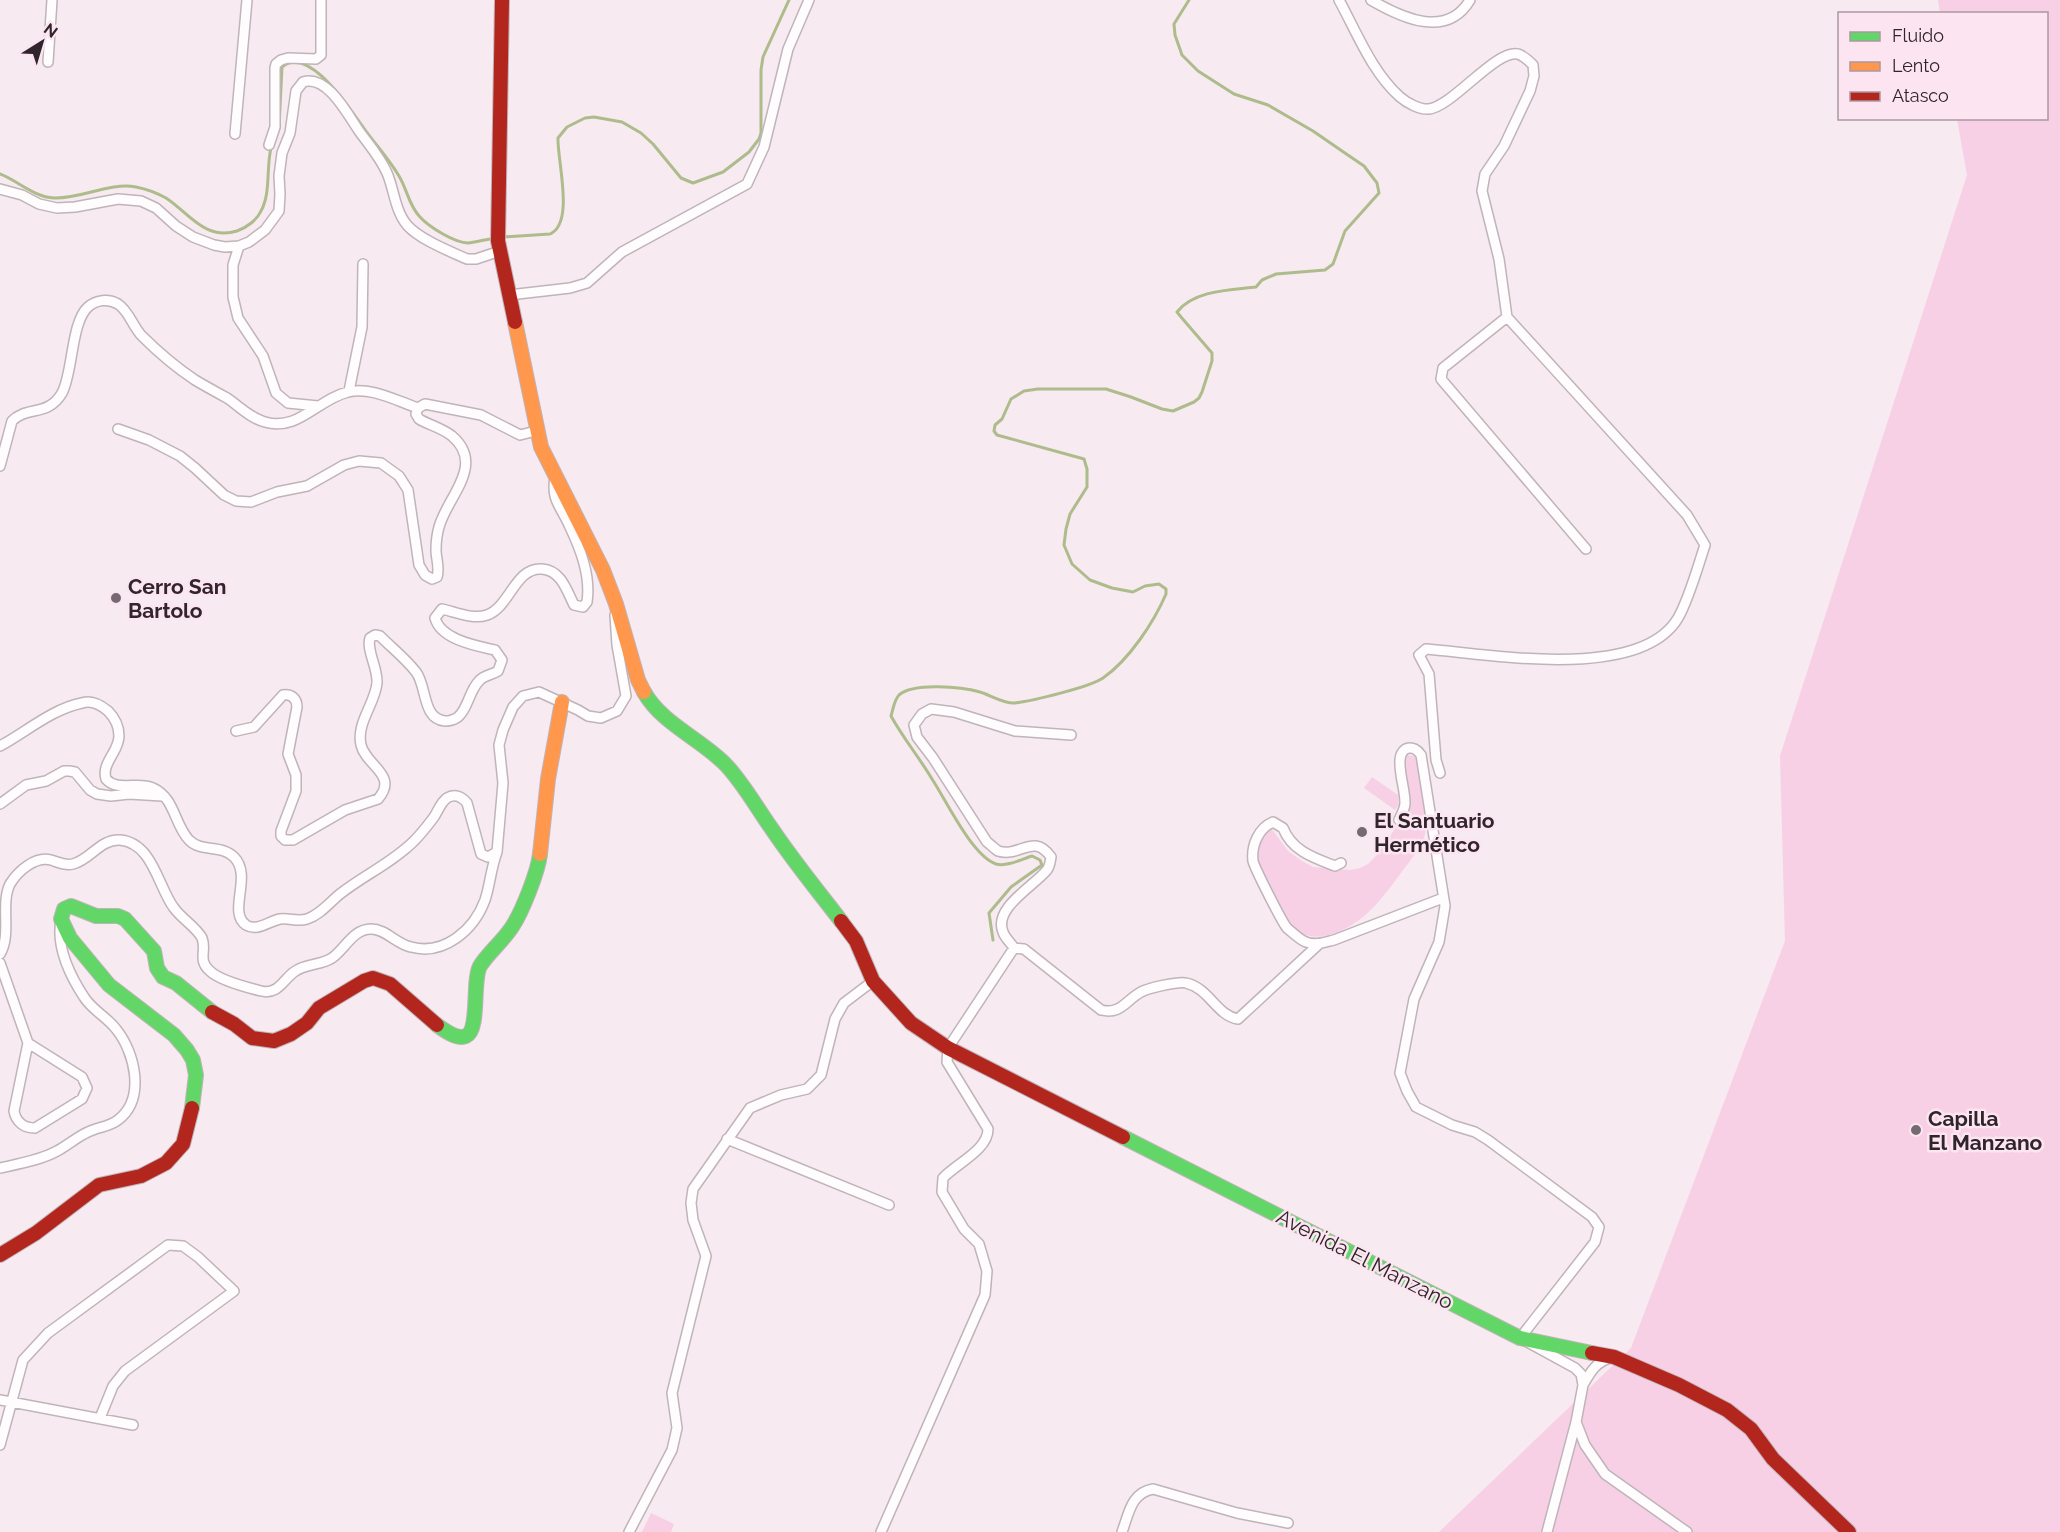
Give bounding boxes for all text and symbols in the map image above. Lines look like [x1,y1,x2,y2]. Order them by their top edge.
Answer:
north arrow [12,12,72,72]
legend [1838,12,2048,120]
text: N [40,19,61,42]
text: Fluido [1892,25,1944,46]
text: Lento [1892,55,1940,76]
text: Atasco [1892,85,1949,106]
place label: Cerro San Bartolo [128,574,226,623]
marker: Cerro San Bartolo [109,591,123,605]
place label: El Santuario Hermético [1374,808,1495,857]
marker: El Santuario Hermético [1355,825,1369,839]
place label: Capilla El Manzano [1928,1106,2043,1155]
marker: Capilla El Manzano [1909,1123,1923,1137]
street label: Avenida El Manzano [1272,1204,1458,1314]

